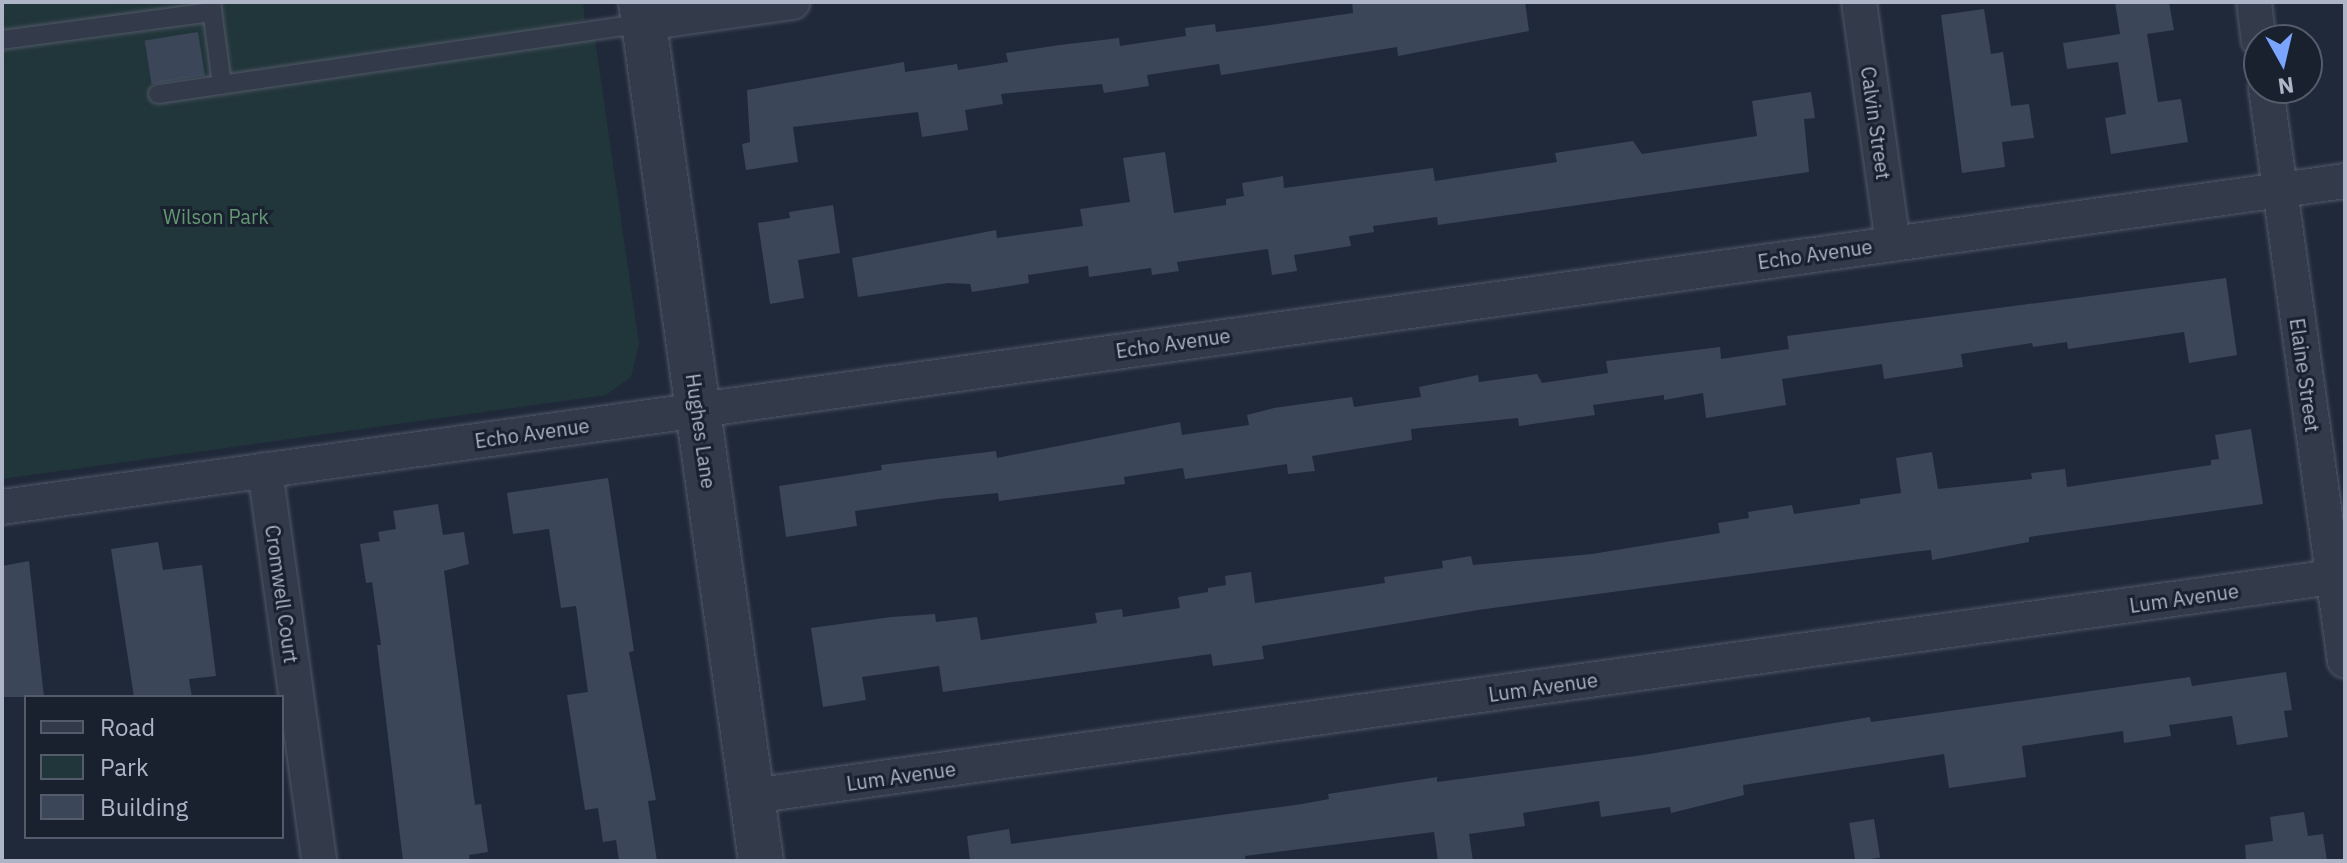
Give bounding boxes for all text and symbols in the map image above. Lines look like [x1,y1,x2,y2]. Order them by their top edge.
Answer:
north arrow [2243,24,2323,104]
street label: Calvin Street [1856,65,1896,181]
text: N [2276,71,2296,102]
park label: Wilson Park [163,204,269,228]
street label: Echo Avenue [1756,234,1874,274]
street label: Elaine Street [2285,317,2325,433]
street label: Echo Avenue [1114,323,1232,363]
street label: Hughes Lane [681,372,721,490]
street label: Echo Avenue [473,413,591,453]
street label: Cromwell Court [260,523,304,665]
street label: Lum Avenue [2128,578,2240,618]
street label: Lum Avenue [1487,667,1599,707]
legend [24,695,284,839]
text: Road [100,711,155,743]
text: Park [100,751,149,783]
street label: Lum Avenue [845,756,957,796]
text: Building [100,791,188,823]

